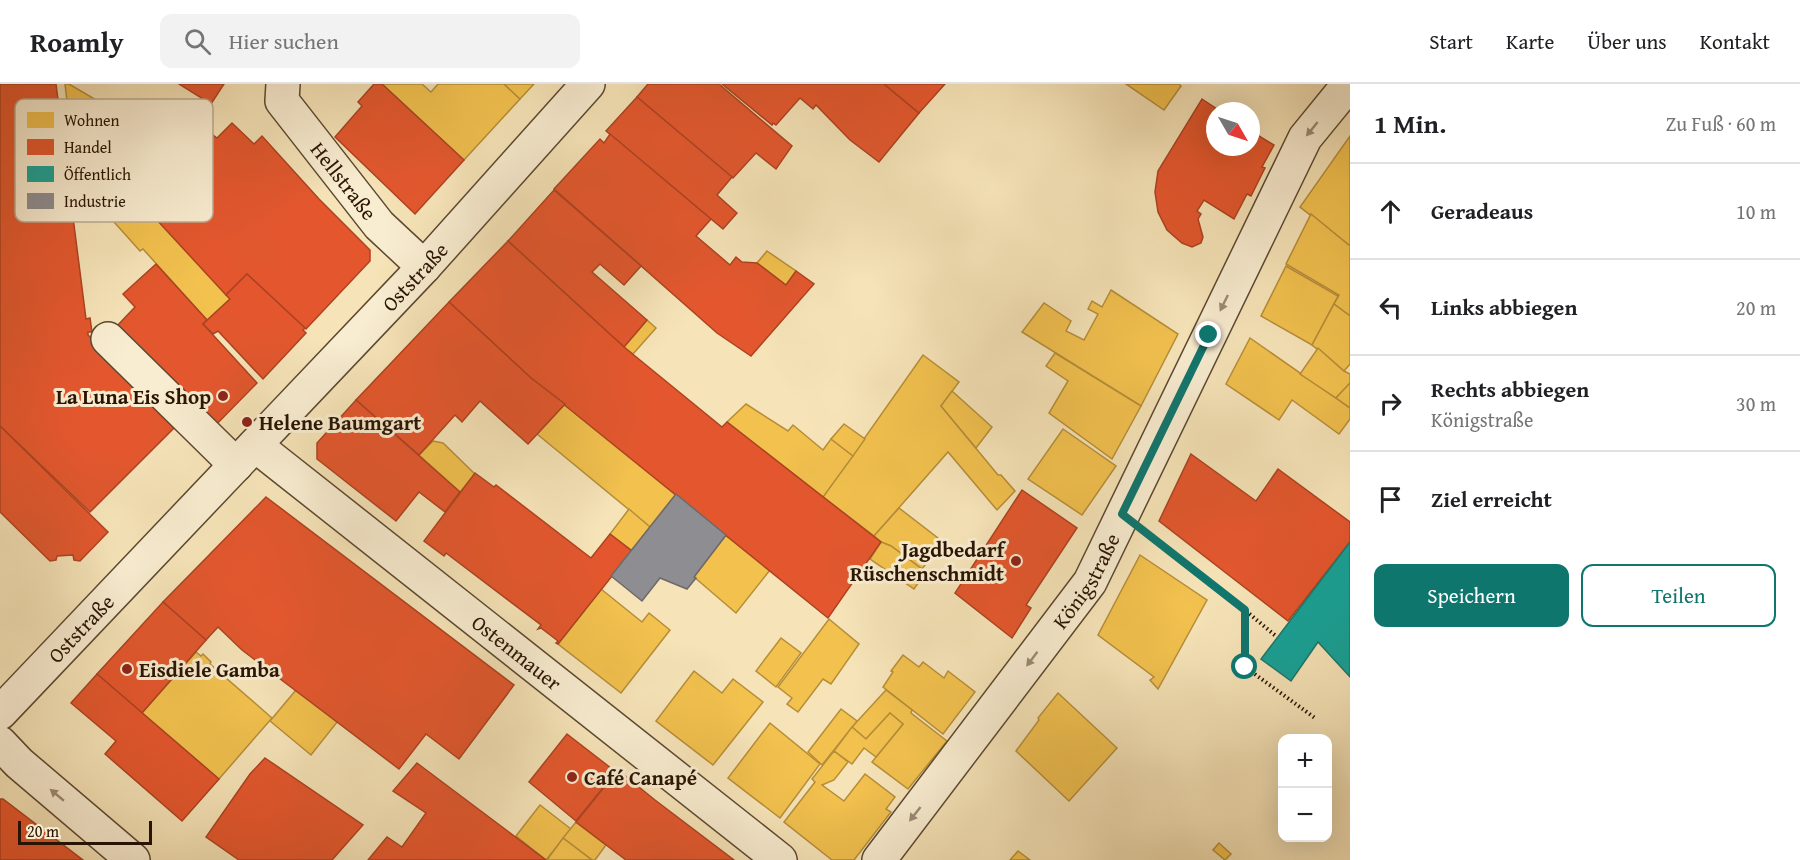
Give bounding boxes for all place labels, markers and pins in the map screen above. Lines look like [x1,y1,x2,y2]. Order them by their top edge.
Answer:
place label: La Luna Eis Shop [56,381,211,412]
marker: La Luna Eis Shop [216,389,230,403]
place label: Helene Baumgart [259,407,421,438]
marker: Helene Baumgart [240,415,254,429]
place label: Jagdbedarf Rüschenschmidt [850,534,1007,589]
marker: Jagdbedarf Rüschenschmidt [1009,554,1023,568]
place label: Eisdiele Gamba [139,654,280,685]
marker: Eisdiele Gamba [120,662,134,676]
place label: Café Canapé [584,762,697,793]
marker: Café Canapé [565,770,579,784]

